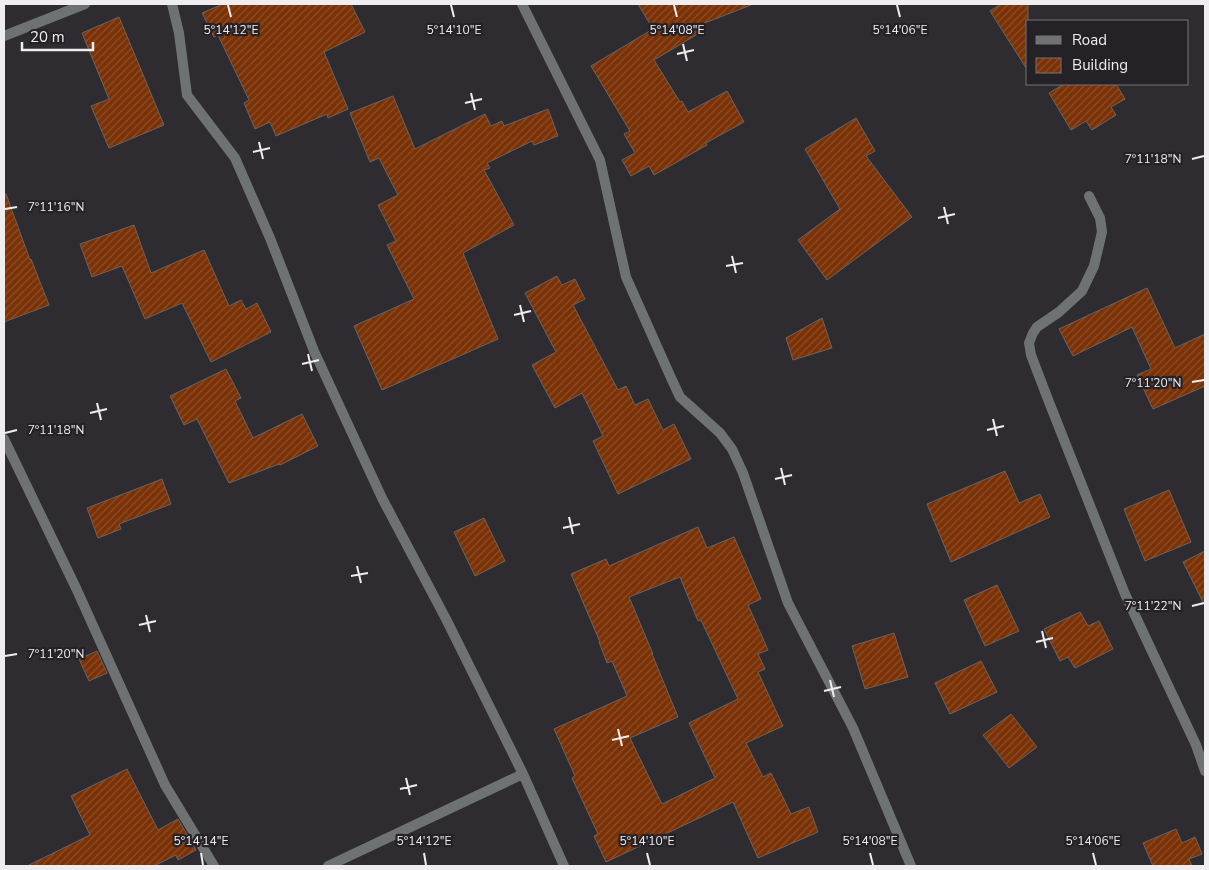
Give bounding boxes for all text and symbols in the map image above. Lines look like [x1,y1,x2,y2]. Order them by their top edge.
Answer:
scale bar [22,20,94,52]
legend [1026,20,1189,85]
text: 5°14'12"E [204,22,258,38]
text: 5°14'10"E [427,22,481,38]
text: 5°14'08"E [650,22,704,38]
text: 5°14'06"E [873,22,927,38]
text: 20 m [30,27,65,47]
text: Road [1072,30,1107,50]
text: Building [1072,55,1128,75]
text: 7°11'18"N [1125,151,1181,167]
text: 7°11'16"N [28,199,84,215]
text: 7°11'20"N [1125,375,1181,391]
text: 7°11'18"N [28,422,84,438]
text: 7°11'22"N [1125,598,1181,614]
text: 7°11'20"N [28,646,84,662]
text: 5°14'14"E [174,833,228,849]
text: 5°14'12"E [397,833,451,849]
text: 5°14'10"E [620,833,674,849]
text: 5°14'08"E [843,833,897,849]
text: 5°14'06"E [1066,833,1120,849]

